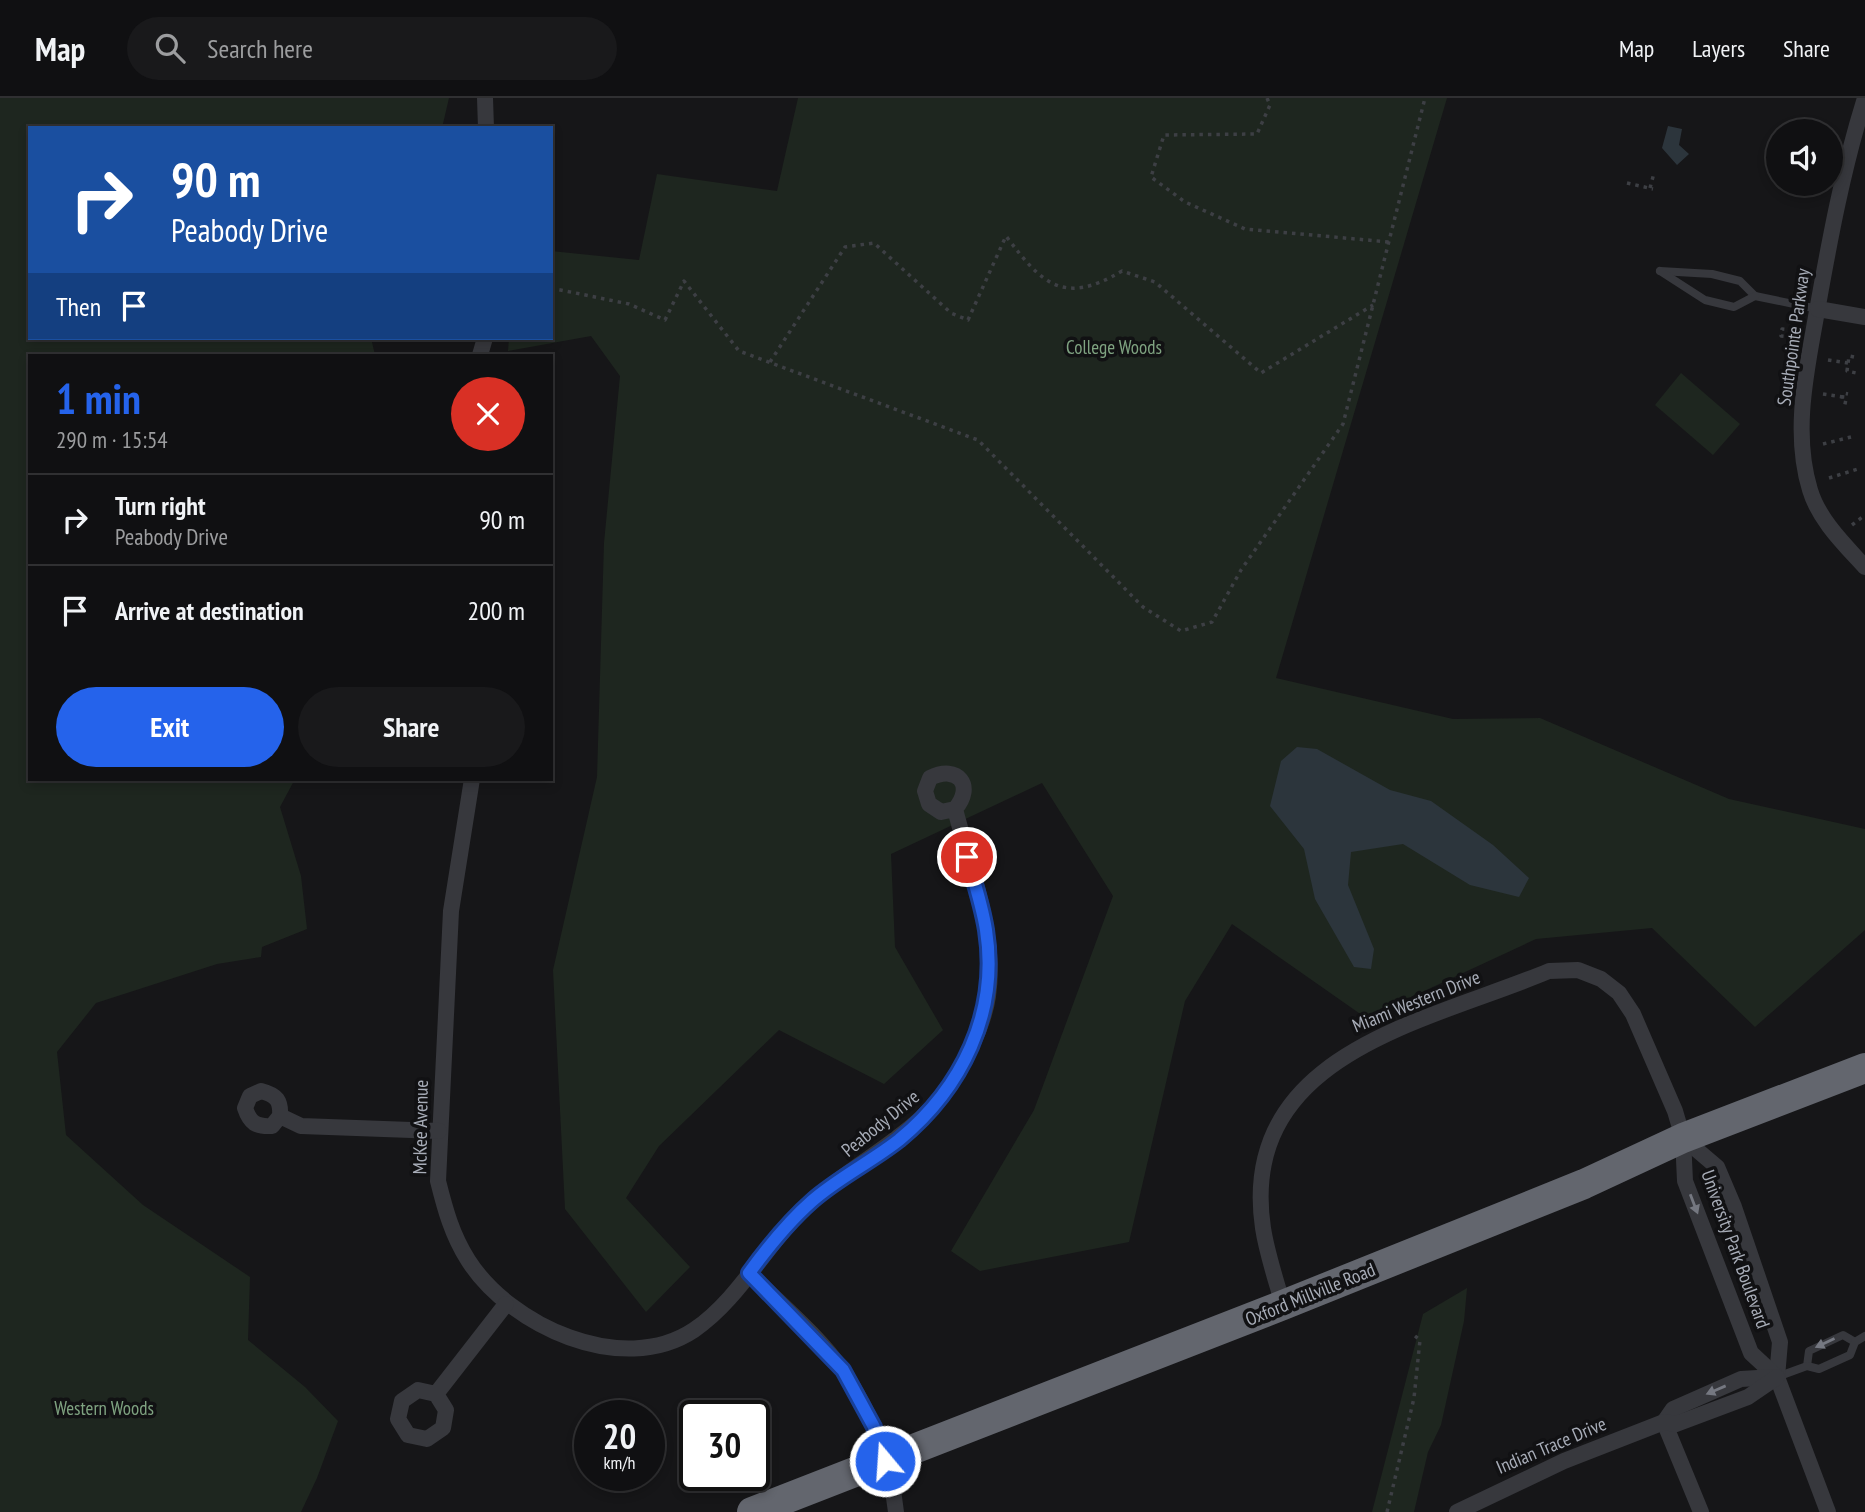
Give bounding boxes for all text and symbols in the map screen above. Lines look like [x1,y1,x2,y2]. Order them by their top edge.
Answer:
search box [127,17,617,80]
text: Map [35,27,85,70]
icon: search [151,29,189,67]
text: Search here [207,32,313,65]
text: Map [1619,33,1654,64]
text: Layers [1692,33,1745,64]
text: Share [1783,33,1830,64]
map controls [1766,119,1843,196]
button: sound [1766,119,1843,196]
text: 90 m [171,147,260,211]
icon: right [56,154,147,245]
text: Peabody Drive [171,209,328,251]
street label: Southpointe Parkway [1771,266,1815,407]
icon: arrive [115,287,153,325]
text: Then [56,290,101,323]
park label: College Woods [1066,335,1162,359]
text: 1 min [56,371,141,426]
button: close [451,377,525,451]
text: 290 m · 15:54 [56,425,168,454]
text: Turn right [115,489,206,522]
icon: right [56,501,94,539]
text: 90 m [479,503,525,536]
text: Peabody Drive [115,522,228,551]
icon: arrive [56,592,94,630]
text: Arrive at destination [115,594,304,627]
text: 200 m [467,594,525,627]
button: Exit [56,687,284,767]
button: Share [298,687,525,767]
pin [937,827,997,887]
icon: arrive [948,838,986,876]
street label: Miami Western Drive [1349,964,1483,1037]
street label: McKee Avenue [407,1079,433,1175]
street label: Peabody Drive [836,1084,924,1162]
street label: University Park Boulevard [1696,1167,1776,1331]
one-way arrow [1688,1194,1699,1215]
street label: Oxford Millville Road [1242,1257,1378,1331]
one-way arrow [1815,1338,1835,1349]
one-way arrow [1706,1384,1726,1396]
park label: Western Woods [54,1396,154,1420]
speed limit sign: 30 [679,1400,770,1491]
street label: Indian Trace Drive [1492,1411,1610,1479]
text: 20 [603,1413,636,1459]
position arrow [848,1424,922,1498]
text: km/h [604,1451,635,1474]

